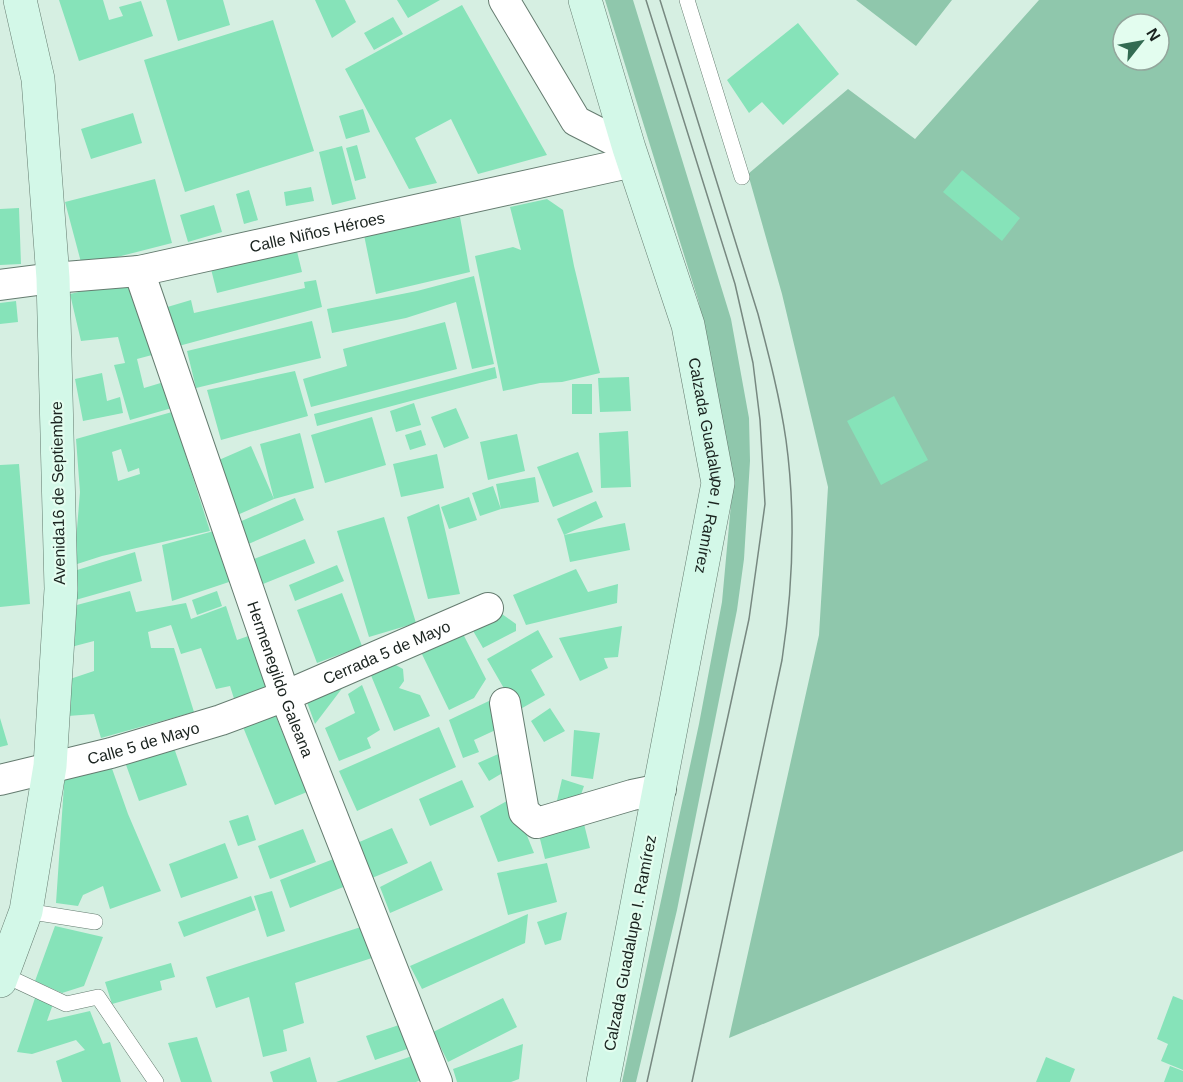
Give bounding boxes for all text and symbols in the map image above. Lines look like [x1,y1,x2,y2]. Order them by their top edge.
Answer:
north arrow [1111,12,1171,72]
text: N [1143,25,1164,44]
street label: Calle Niños Héroes [248,209,386,255]
street label: Calzada Guadalupe I. Ramírez [686,356,727,575]
street label: Avenida16 de Septiembre [48,401,68,585]
street label: Hermenegildo Galeana [245,599,317,760]
street label: Cerrada 5 de Mayo [320,617,453,687]
street label: Calle 5 de Mayo [86,719,201,767]
street label: Calzada Guadalupe I. Ramírez [601,834,659,1052]

